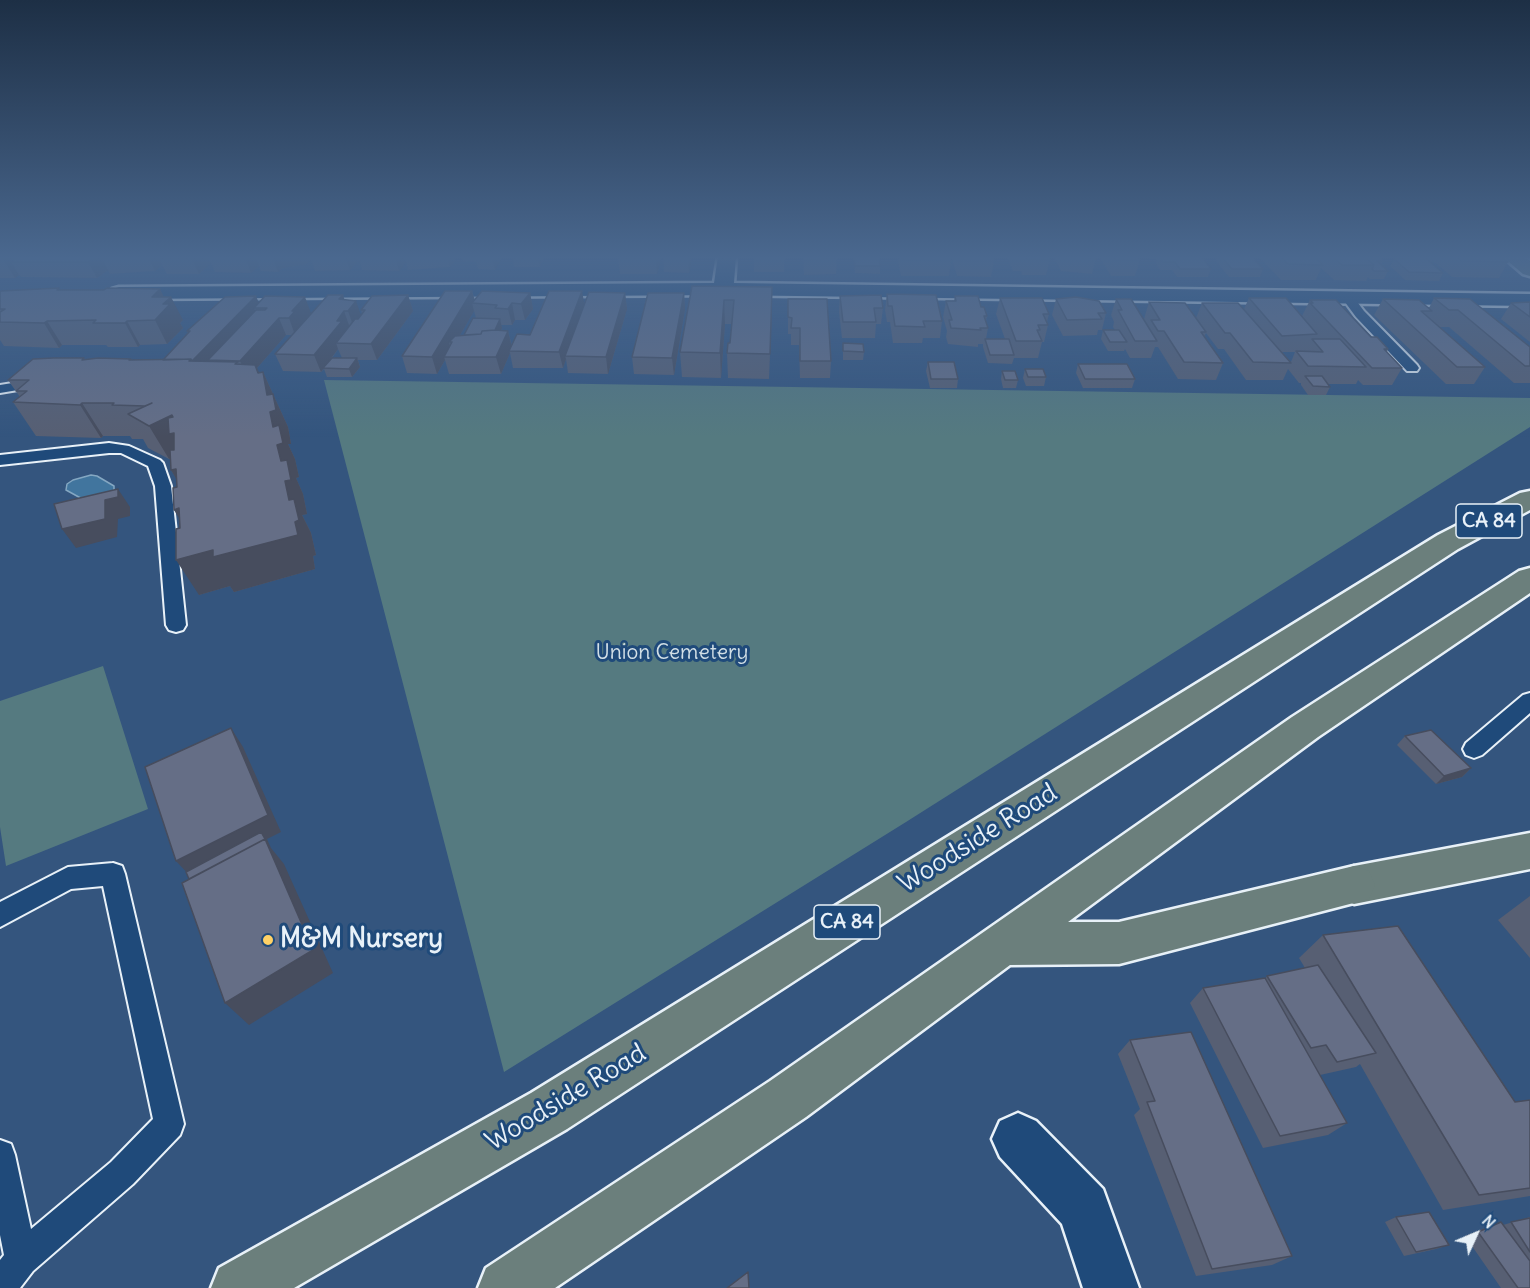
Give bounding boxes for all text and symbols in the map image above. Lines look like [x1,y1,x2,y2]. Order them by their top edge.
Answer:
road number: CA 84 [1456,504,1522,538]
park label: Union Cemetery [596,640,748,666]
street label: Woodside Road [893,778,1063,900]
road number: CA 84 [814,905,880,939]
place label: M&M Nursery [280,924,443,956]
marker: M&M Nursery [261,933,275,947]
street label: Woodside Road [480,1038,652,1158]
north arrow [1446,1204,1506,1264]
text: N [1478,1211,1500,1232]

